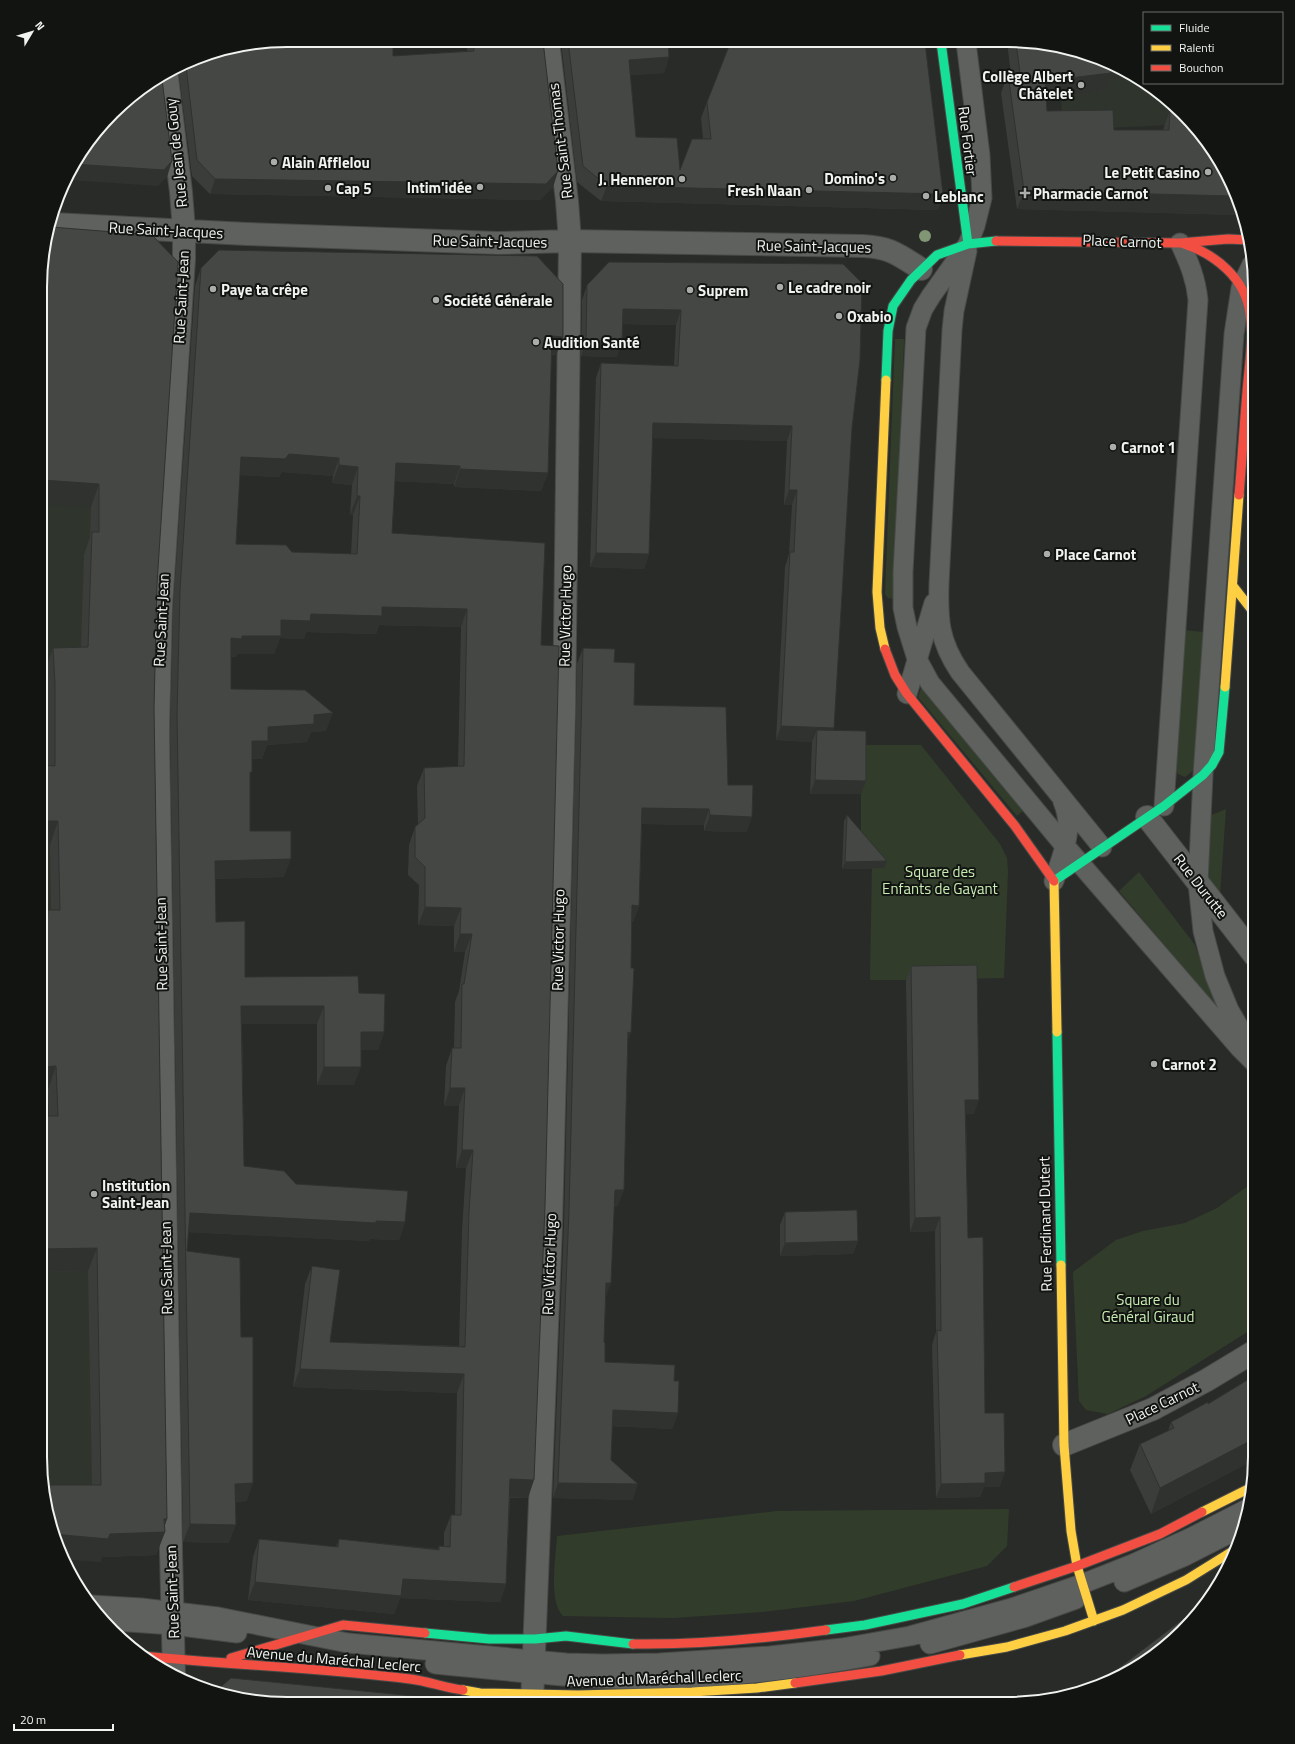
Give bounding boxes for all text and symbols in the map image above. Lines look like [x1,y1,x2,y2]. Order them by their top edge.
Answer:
north arrow [12,12,52,52]
legend [1143,12,1283,84]
text: N [31,18,49,34]
text: Fluide [1179,18,1210,37]
text: Ralenti [1179,38,1214,57]
text: Bouchon [1179,58,1224,77]
place label: Collège Albert Châtelet [982,65,1074,105]
marker: Collège Albert Châtelet [1076,80,1086,90]
street label: Rue Saint-Thomas [541,82,579,200]
street label: Rue Jean de Gouy [159,97,193,209]
street label: Rue Fortier [952,105,984,177]
place label: Alain Afflelou [282,151,370,174]
marker: Alain Afflelou [269,157,279,167]
place label: Le Petit Casino [1104,161,1200,184]
place label: Domino's [824,167,885,190]
marker: Le Petit Casino [1203,167,1213,177]
place label: J. Henneron [599,168,674,191]
marker: Domino's [888,173,898,183]
marker: J. Henneron [677,174,687,184]
place label: Intim'idée [407,176,472,199]
place label: Cap 5 [336,177,372,200]
place label: Fresh Naan [727,179,801,202]
marker: Intim'idée [475,182,485,192]
place label: Pharmacie Carnot [1033,182,1149,205]
marker: Cap 5 [323,183,333,193]
marker: Fresh Naan [804,185,814,195]
place label: Leblanc [934,185,984,208]
marker: Pharmacie Carnot [1020,188,1030,198]
marker: Leblanc [921,191,931,201]
street label: Rue Saint-Jacques [108,216,224,244]
street label: Place Carnot [1082,228,1163,254]
street label: Rue Saint-Jacques [432,229,548,253]
street label: Rue Saint-Jacques [756,234,872,258]
street label: Rue Saint-Jean [167,250,195,344]
place label: Le cadre noir [788,276,871,299]
place label: Paye ta crêpe [221,278,308,301]
place label: Suprem [698,279,748,302]
marker: Le cadre noir [775,282,785,292]
marker: Paye ta crêpe [208,284,218,294]
marker: Suprem [685,285,695,295]
place label: Société Générale [444,289,553,312]
marker: Société Générale [431,295,441,305]
place label: Oxabio [847,305,892,328]
marker: Oxabio [834,311,844,321]
place label: Audition Santé [544,331,640,354]
marker: Audition Santé [531,337,541,347]
place label: Carnot 1 [1121,436,1176,459]
marker: Carnot 1 [1108,442,1118,452]
place label: Place Carnot [1055,543,1137,566]
marker: Place Carnot [1042,549,1052,559]
street label: Rue Victor Hugo [553,565,577,667]
street label: Rue Saint-Jean [147,573,175,667]
street label: Rue Durutte [1168,849,1234,923]
park label: Square des Enfants de Gayant [882,860,999,900]
street label: Rue Victor Hugo [546,889,570,991]
street label: Rue Saint-Jean [149,897,173,991]
place label: Carnot 2 [1162,1053,1217,1076]
marker: Carnot 2 [1149,1059,1159,1069]
street label: Rue Ferdinand Dutert [1032,1155,1058,1292]
place label: Institution Saint-Jean [102,1174,170,1214]
marker: Institution Saint-Jean [89,1189,99,1199]
street label: Rue Victor Hugo [536,1213,562,1315]
street label: Rue Saint-Jean [154,1221,178,1315]
park label: Square du Général Giraud [1101,1288,1195,1328]
street label: Place Carnot [1121,1375,1203,1431]
street label: Rue Saint-Jean [159,1545,185,1639]
street label: Avenue du Maréchal Leclerc [246,1640,422,1678]
street label: Avenue du Maréchal Leclerc [566,1663,742,1693]
scale bar [14,1706,113,1732]
text: 20 m [20,1710,46,1729]

